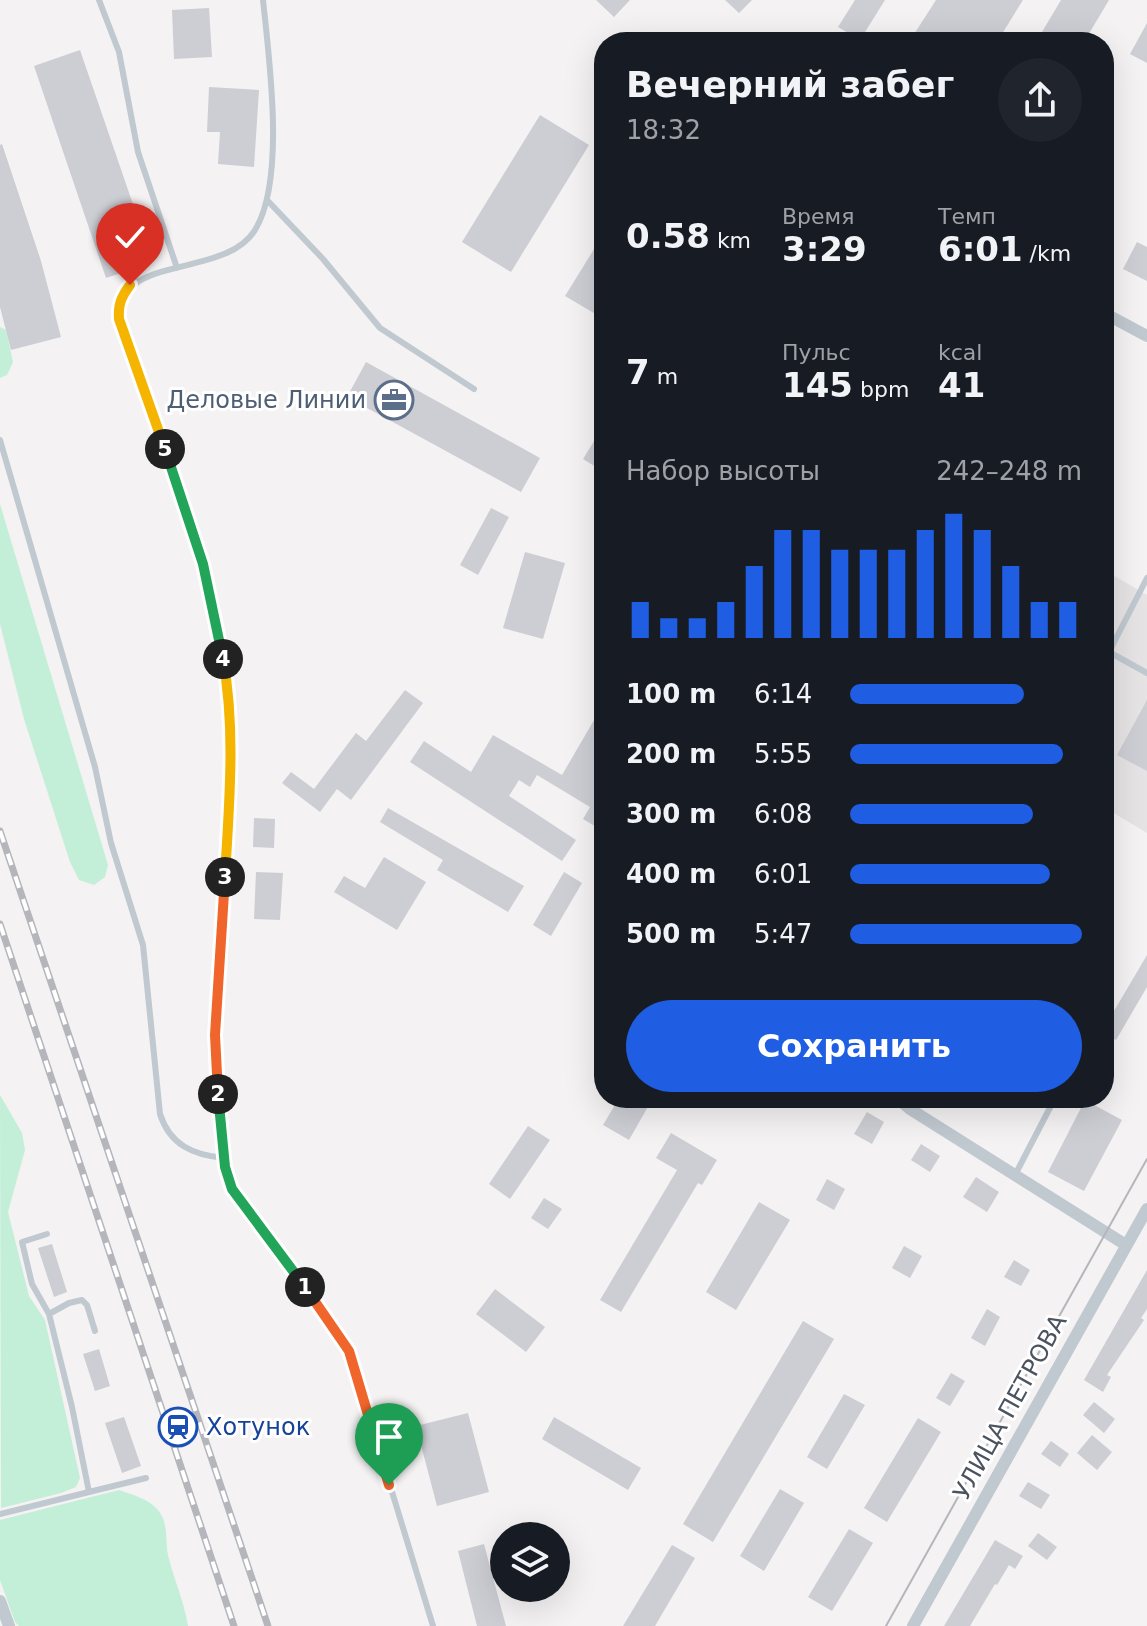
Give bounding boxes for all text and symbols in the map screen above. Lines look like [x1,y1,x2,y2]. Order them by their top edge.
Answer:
button: share [998,58,1082,142]
text: Вечерний забег [626,64,954,105]
text: 18:32 [626,115,701,145]
pin [96,203,164,285]
text: Время [782,204,854,229]
text: Темп [938,204,996,229]
icon: check [108,215,152,259]
text: 0.58 [626,216,710,256]
text: km [710,228,751,253]
text: 3:29 [782,229,867,269]
text: 6:01 [938,229,1023,269]
text: /km [1023,241,1071,266]
text: Пульс [782,340,851,365]
text: kcal [938,340,982,365]
text: 7 [626,352,650,392]
text: m [650,364,678,389]
text: 145 [782,365,853,405]
text: 41 [938,365,985,405]
text: bpm [853,377,909,402]
office icon: Деловые Линии [373,379,415,421]
place label: Деловые Линии [166,386,366,414]
pin: 5 [145,429,185,469]
text: 5 [157,436,173,461]
text: Набор высоты [626,456,820,486]
text: 242–248 m [936,456,1082,486]
pin: 4 [203,639,243,679]
text: 4 [215,646,231,671]
text: 100 m [626,679,716,709]
text: 6:14 [754,679,812,709]
text: 200 m [626,739,716,769]
text: 5:55 [754,739,812,769]
text: 300 m [626,799,716,829]
text: 6:08 [754,799,812,829]
pin: 3 [205,857,245,897]
text: 400 m [626,859,716,889]
text: 6:01 [754,859,812,889]
text: 3 [217,864,233,889]
text: 500 m [626,919,716,949]
text: 5:47 [754,919,812,949]
button: Сохранить [626,1000,1082,1092]
pin: 2 [198,1074,238,1114]
text: 2 [210,1081,226,1106]
pin: 1 [285,1267,325,1307]
text: 1 [297,1274,313,1299]
street label: УЛИЦА ПЕТРОВА [947,1309,1073,1504]
pin [355,1403,423,1485]
station icon: Хотунок [157,1406,199,1448]
place label: Хотунок [206,1413,310,1441]
icon: arrive [367,1415,411,1459]
map controls [490,1522,570,1602]
button: layers [490,1522,570,1602]

